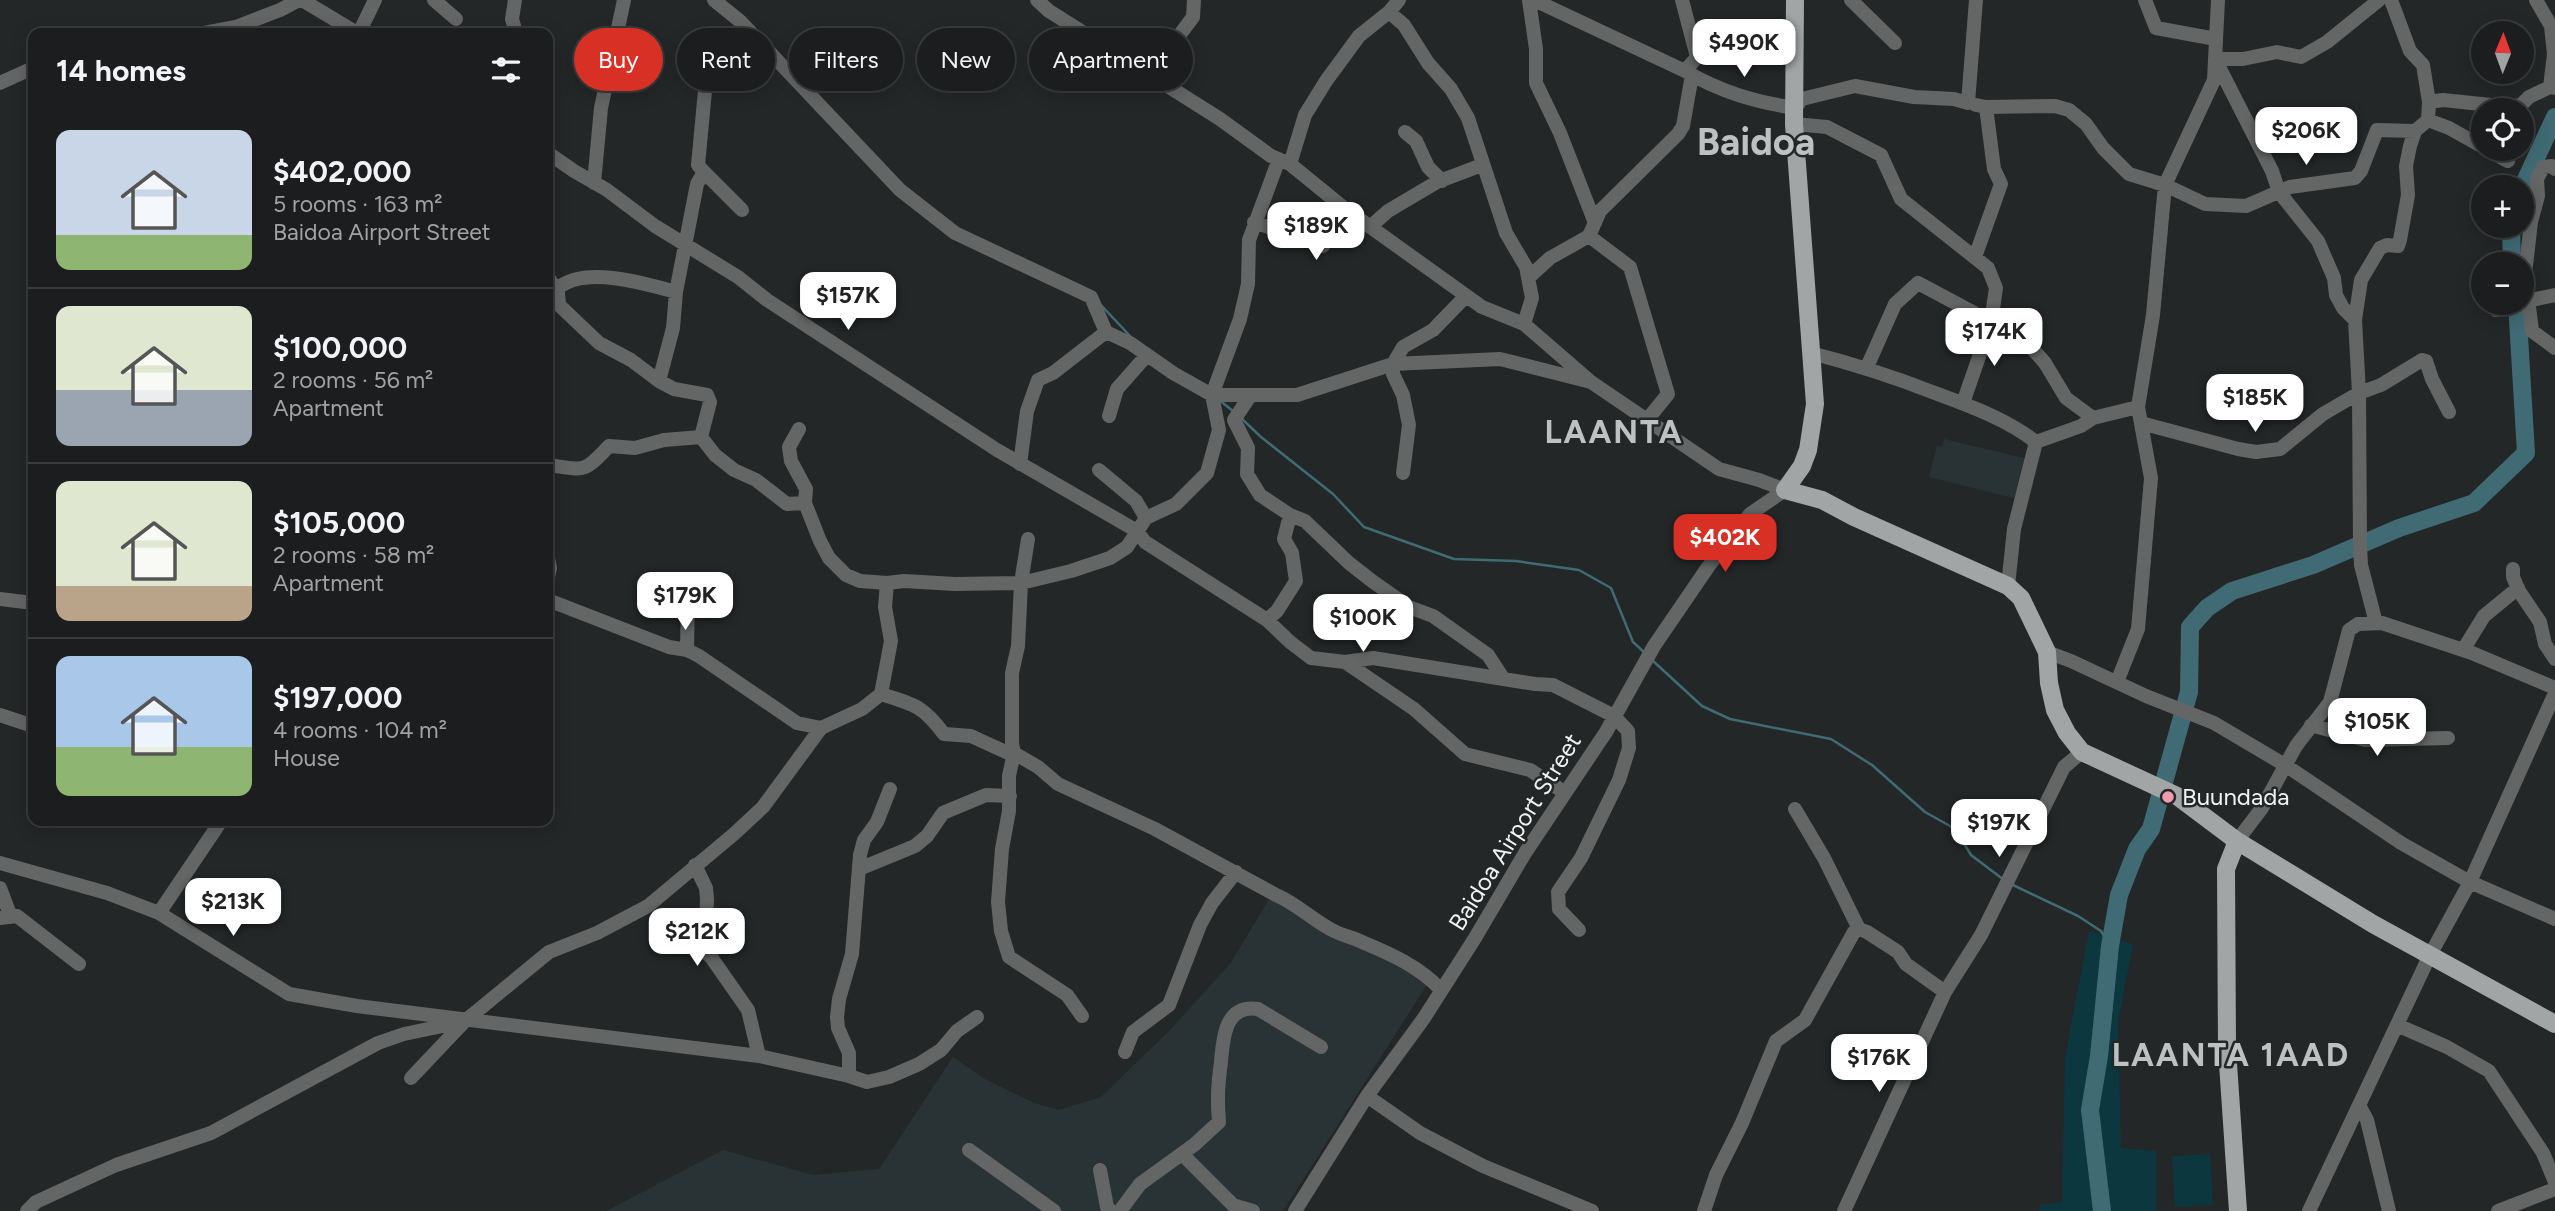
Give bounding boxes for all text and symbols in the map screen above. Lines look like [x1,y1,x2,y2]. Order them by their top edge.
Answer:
pin: $490K [1695,20,1793,79]
north arrow [2471,21,2534,84]
map controls [2471,21,2534,315]
chip: Buy [574,28,663,91]
chip: Rent [677,28,775,91]
chip: Filters [789,28,903,91]
chip: New [917,28,1015,91]
chip: Apartment [1029,28,1193,91]
text: $490K [1709,28,1779,56]
icon: filters [487,51,525,89]
text: 14 homes [56,52,186,89]
button: locate [2471,98,2534,161]
pin: $206K [2257,108,2355,167]
text: $206K [2271,116,2341,144]
district label: Baidoa [1697,119,1815,165]
text: $402,000 [273,153,411,190]
icon: home [112,158,196,242]
button: + [2471,175,2534,238]
text: 5 rooms · 163 m² [273,190,442,218]
pin: $189K [1267,202,1365,262]
text: $189K [1283,211,1349,239]
text: Baidoa Airport Street [273,218,491,246]
button: − [2471,252,2534,315]
pin: $157K [799,272,897,332]
text: $157K [816,281,880,309]
pin: $174K [1945,308,2043,368]
text: $174K [1961,317,2027,345]
text: $100,000 [273,329,407,366]
icon: home [112,334,196,418]
text: 2 rooms · 56 m² [273,366,433,394]
pin: $185K [2206,374,2304,434]
text: $185K [2222,383,2288,411]
text: Apartment [273,394,384,422]
district label: LAANTA [1544,413,1684,451]
text: $105,000 [273,504,405,541]
icon: home [112,509,196,593]
pin: $402K [1676,514,1774,574]
text: $402K [1690,523,1760,551]
text: 2 rooms · 58 m² [273,541,434,569]
text: Apartment [273,569,384,597]
pin: $179K [636,572,734,632]
text: $179K [653,581,717,609]
pin: $100K [1314,594,1412,654]
text: $100K [1329,603,1397,631]
text: $197,000 [273,679,402,716]
icon: home [112,684,196,768]
pin: $105K [2328,698,2426,758]
text: $105K [2344,707,2410,735]
text: 4 rooms · 104 m² [273,716,447,744]
street label: Baidoa Airport Street [1442,728,1587,936]
text: House [273,744,340,772]
place label: Buundada [2182,782,2289,811]
marker: Buundada [2160,789,2176,805]
pin: $197K [1950,800,2048,859]
text: $197K [1967,808,2031,836]
pin: $213K [184,878,282,938]
text: $213K [201,887,265,915]
pin: $212K [648,908,746,968]
text: $212K [665,917,729,945]
pin: $176K [1830,1034,1928,1094]
district label: LAANTA 1AAD [2112,1036,2350,1074]
text: $176K [1847,1043,1911,1071]

